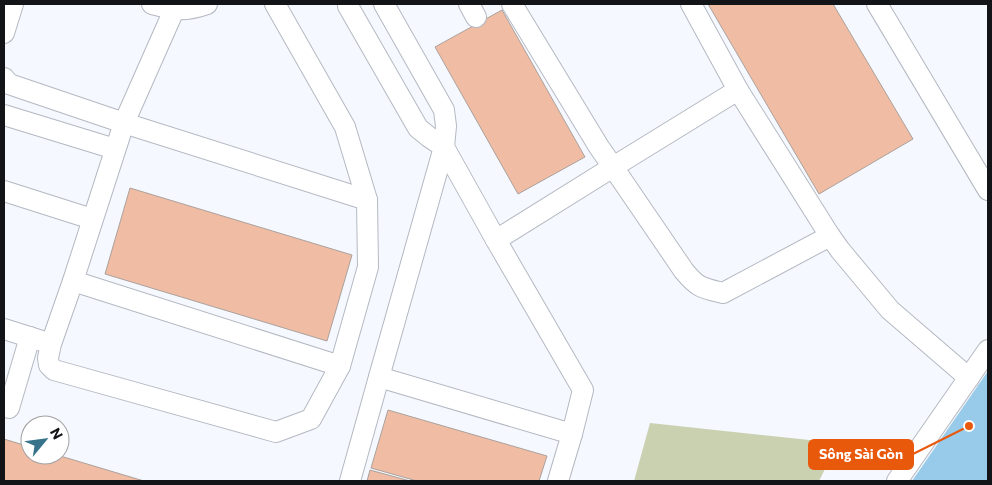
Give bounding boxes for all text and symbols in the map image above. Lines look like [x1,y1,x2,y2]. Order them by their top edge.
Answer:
north arrow [20,415,70,465]
text: N [47,425,67,442]
callout: Sông Sài Gòn [809,440,913,469]
text: Sông Sài Gòn [819,445,903,462]

